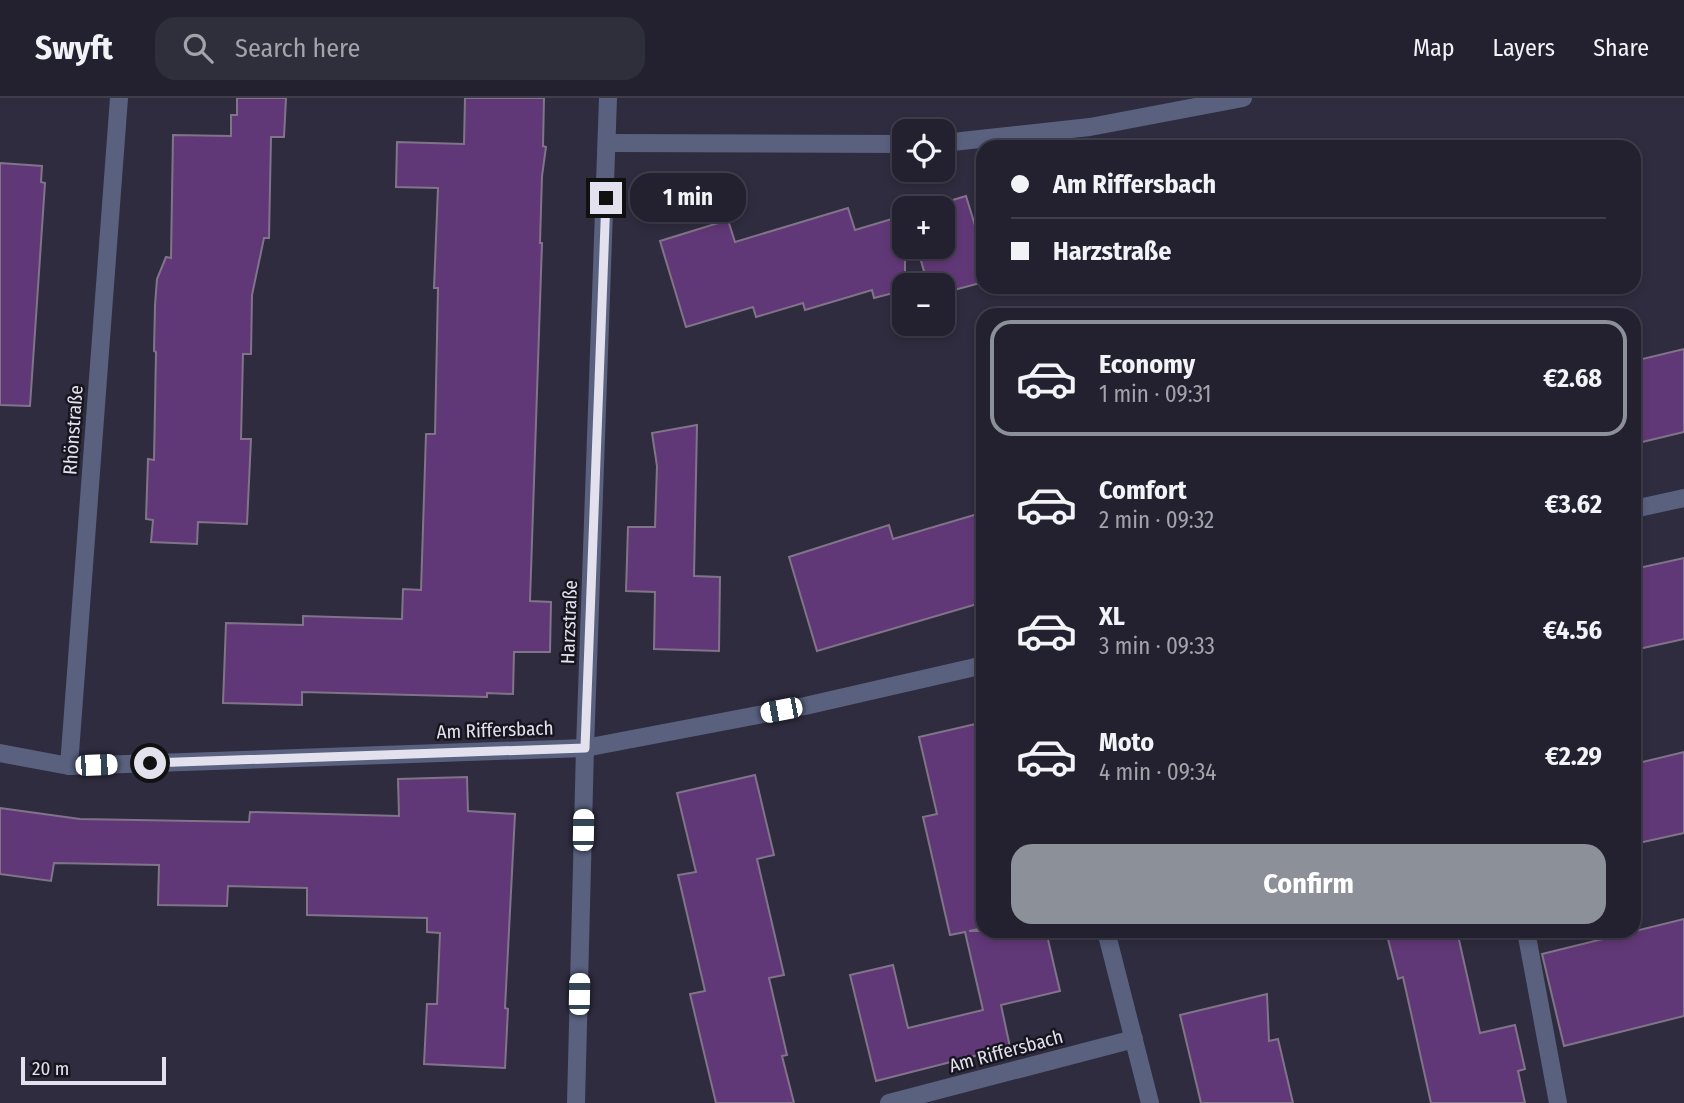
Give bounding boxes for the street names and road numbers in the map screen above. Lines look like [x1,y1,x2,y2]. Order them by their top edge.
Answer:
street label: Rhönstraße [58,385,88,475]
street label: Harzstraße [556,580,582,664]
street label: Am Riffersbach [436,716,554,744]
street label: Am Riffersbach [947,1025,1065,1077]

